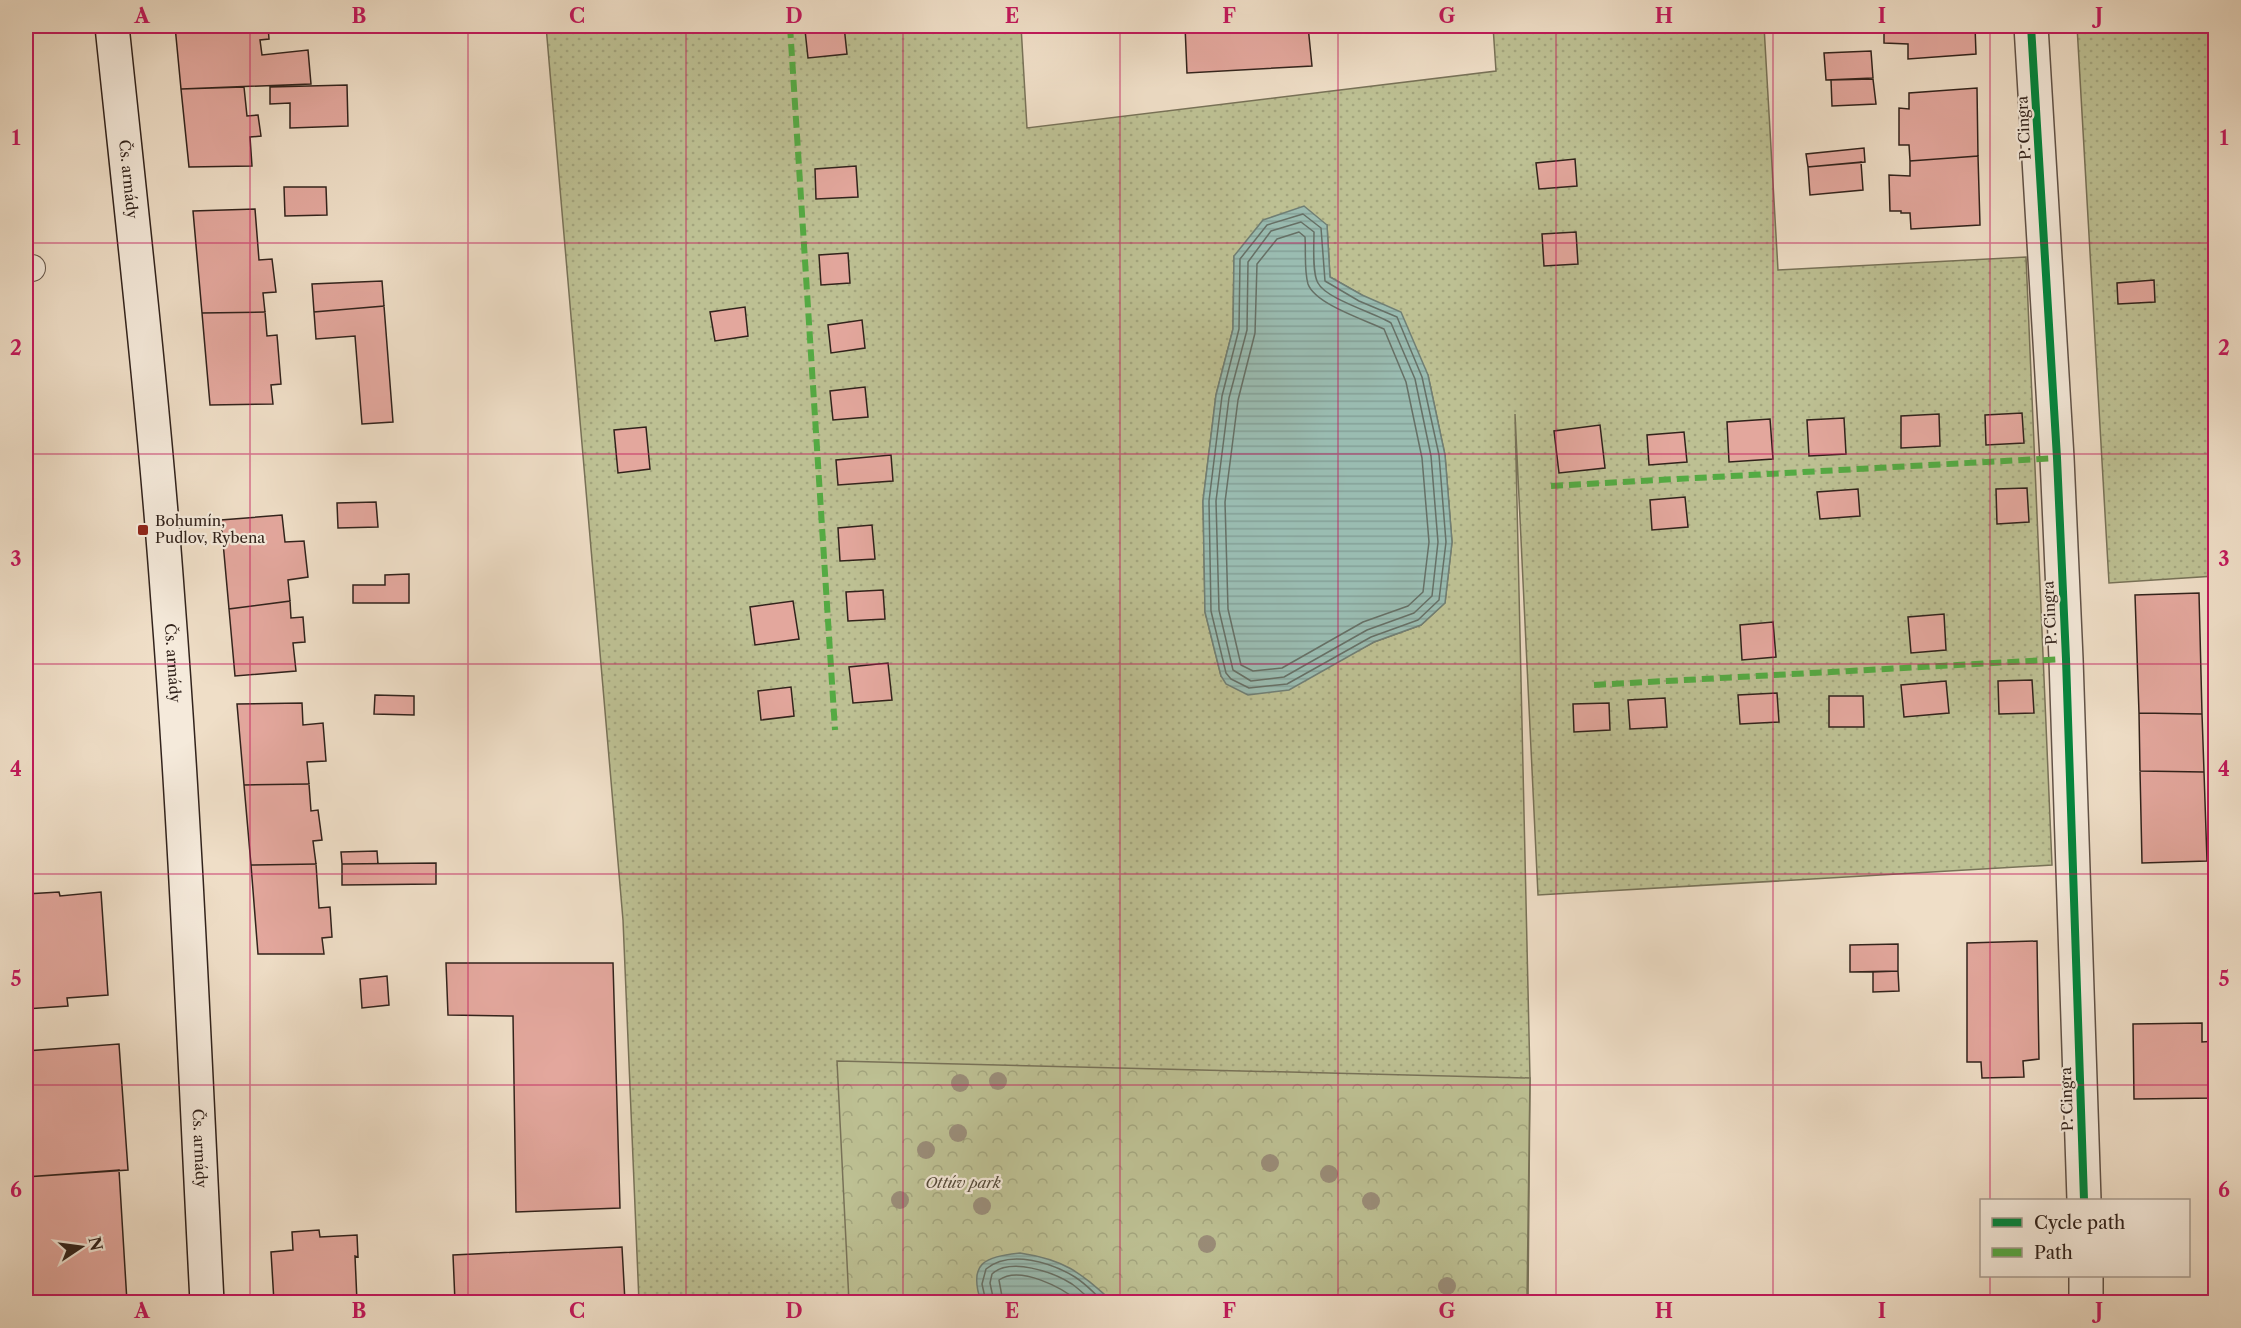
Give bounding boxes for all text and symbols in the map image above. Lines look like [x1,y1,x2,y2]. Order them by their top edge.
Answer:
text: A [133,4,150,28]
text: B [352,4,367,28]
text: C [569,4,585,28]
text: D [785,4,803,28]
text: E [1005,4,1019,28]
text: F [1222,4,1236,28]
text: G [1439,4,1456,28]
text: H [1655,4,1673,28]
text: I [1878,4,1886,28]
text: J [2091,4,2103,28]
street label: P. Cingra [2012,95,2035,161]
text: 1 [12,126,21,150]
text: 1 [2220,126,2229,150]
street label: Čs. armády [115,139,142,220]
text: 2 [10,336,22,360]
text: 2 [2218,336,2230,360]
place label: Bohumín, Pudlov, Rybena [155,511,265,547]
marker: Bohumín, Pudlov, Rybena [136,523,150,537]
text: 3 [10,547,22,571]
text: 3 [2218,547,2230,571]
street label: P. Cingra [2038,580,2061,646]
street label: Čs. armády [161,623,185,704]
text: 4 [10,757,22,781]
text: 4 [2218,757,2230,781]
text: 5 [10,967,22,991]
text: 5 [2218,967,2230,991]
street label: P. Cingra [2056,1067,2077,1131]
street label: Čs. armády [188,1108,211,1189]
park label: Ottúv park [925,1173,1001,1192]
text: 6 [10,1178,22,1202]
text: 6 [2218,1178,2230,1202]
legend [1980,1199,2190,1277]
text: Cycle path [2034,1212,2125,1234]
north arrow [51,1217,111,1277]
text: N [84,1235,107,1253]
text: Path [2034,1242,2073,1264]
text: A [133,1299,150,1323]
text: B [352,1299,367,1323]
text: C [569,1299,585,1323]
text: D [785,1299,803,1323]
text: E [1005,1299,1019,1323]
text: F [1222,1299,1236,1323]
text: G [1439,1299,1456,1323]
text: H [1655,1299,1673,1323]
text: I [1878,1299,1886,1323]
text: J [2091,1299,2103,1323]

